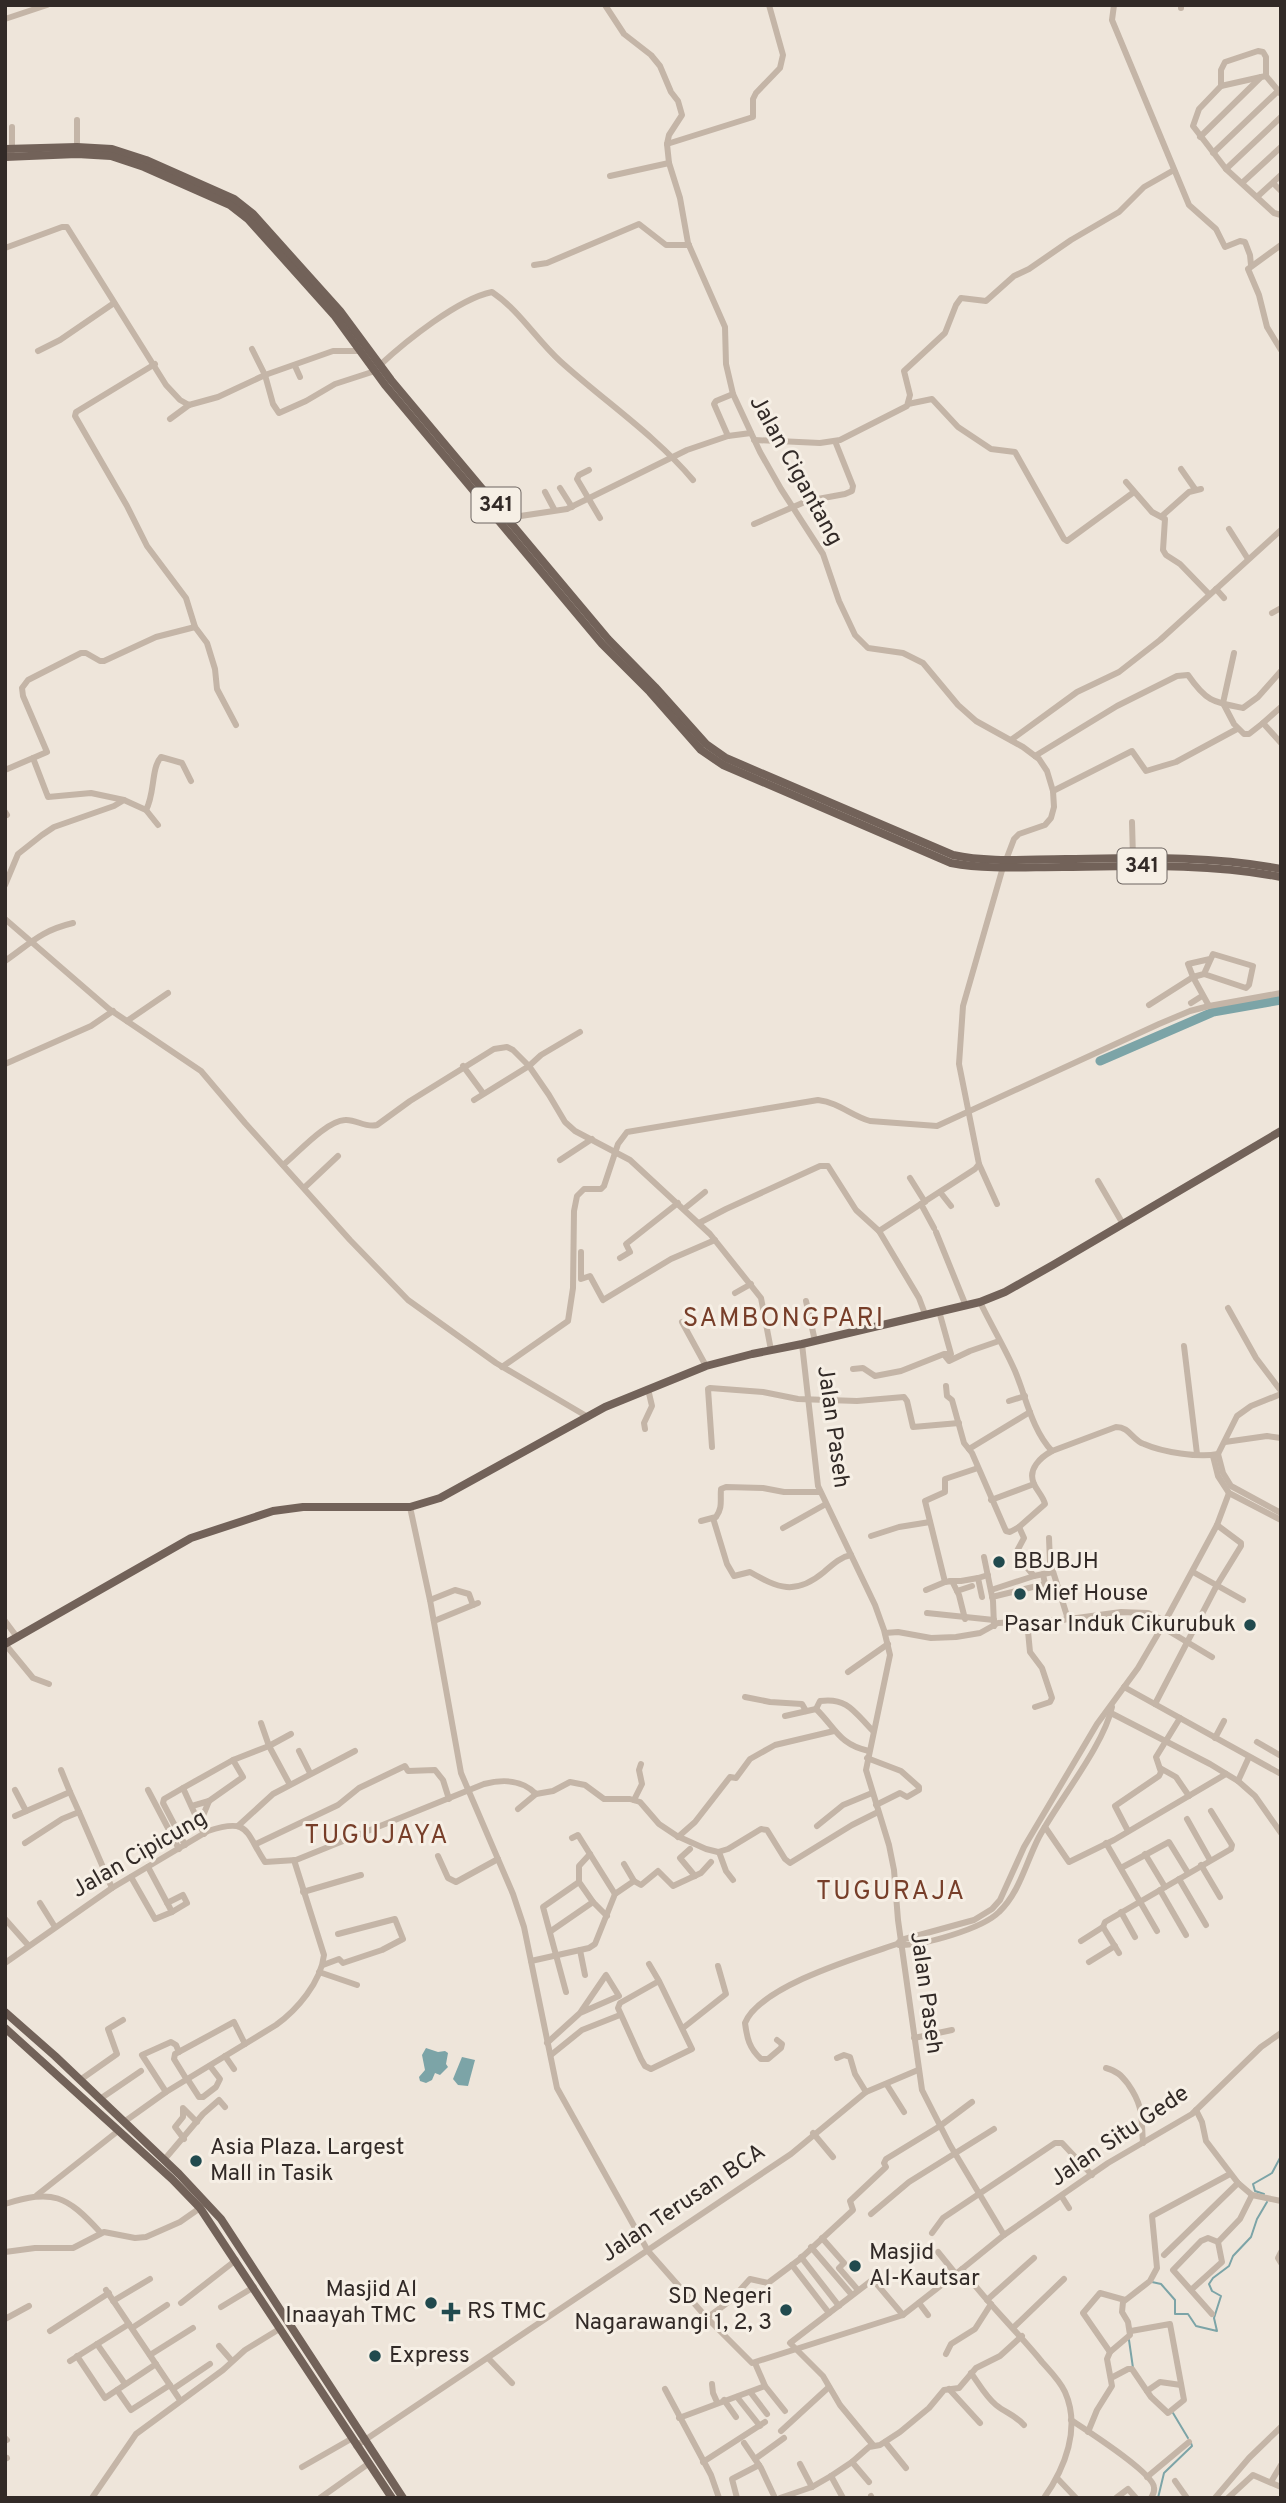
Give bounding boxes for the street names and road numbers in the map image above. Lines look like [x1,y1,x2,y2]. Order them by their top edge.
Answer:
street label: Jalan Cigantang [742,391,848,551]
road number: 341 [472,488,520,522]
road number: 341 [1118,848,1166,884]
street label: Jalan Paseh [809,1364,855,1490]
street label: Jalan Cipicung [67,1805,213,1905]
street label: Jalan Paseh [902,1930,948,2056]
street label: Jalan Situ Gede [1045,2080,1195,2194]
street label: Jalan Terusan BCA [596,2138,772,2270]

